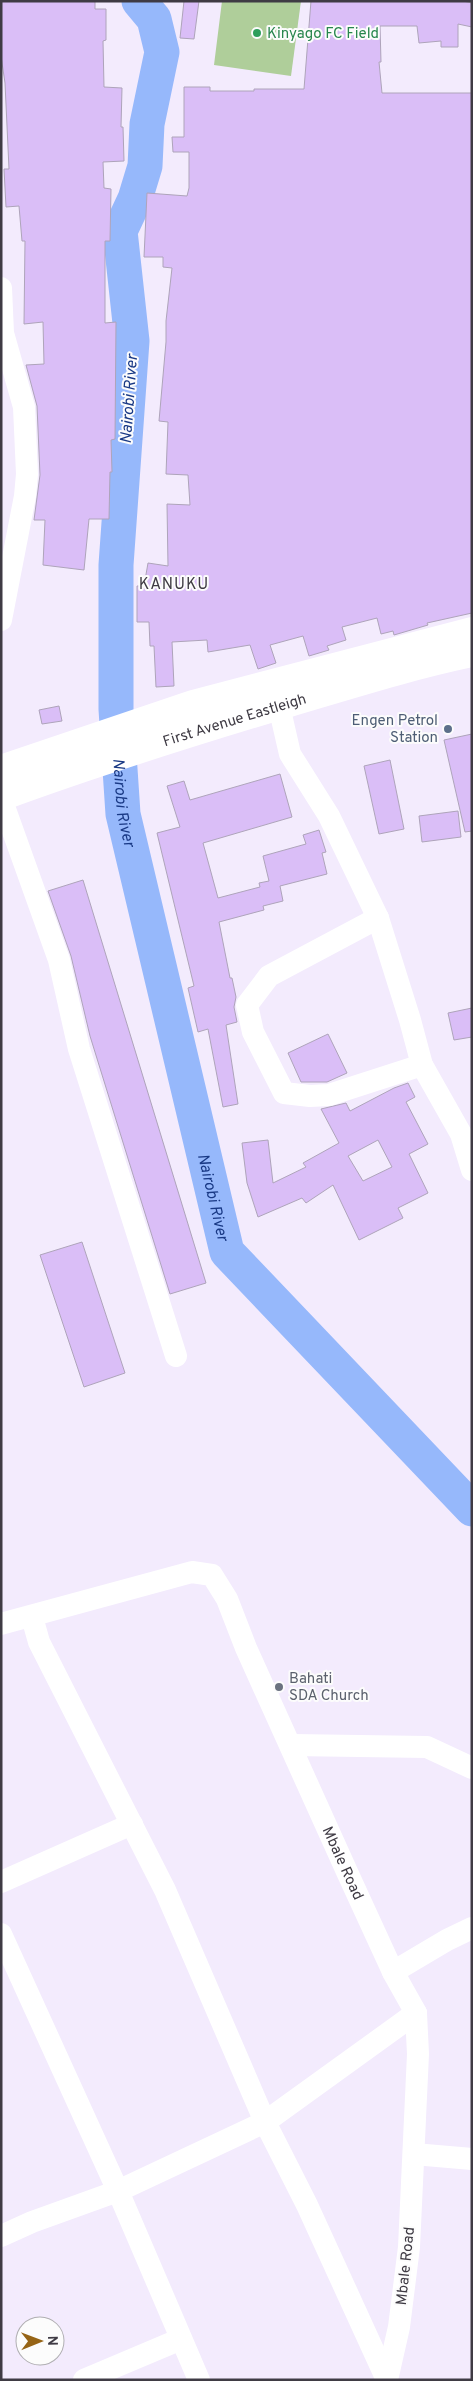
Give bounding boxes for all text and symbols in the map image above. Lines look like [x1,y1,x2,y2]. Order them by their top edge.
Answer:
place label: Kinyago FC Field [267,25,379,44]
marker: Kinyago FC Field [251,27,263,39]
water label: Nairobi River [117,352,143,444]
district label: KANUKU [139,575,209,595]
street label: First Avenue Eastleigh [161,690,309,752]
place label: Engen Petrol Station [352,712,438,748]
marker: Engen Petrol Station [442,723,454,735]
water label: Nairobi River [107,758,139,851]
water label: Nairobi River [192,1152,233,1245]
place label: Bahati SDA Church [289,1670,369,1706]
marker: Bahati SDA Church [273,1681,285,1693]
street label: Mbale Road [317,1824,367,1904]
street label: Mbale Road [393,2226,420,2306]
north arrow [15,2316,65,2366]
text: N [43,2336,60,2346]

